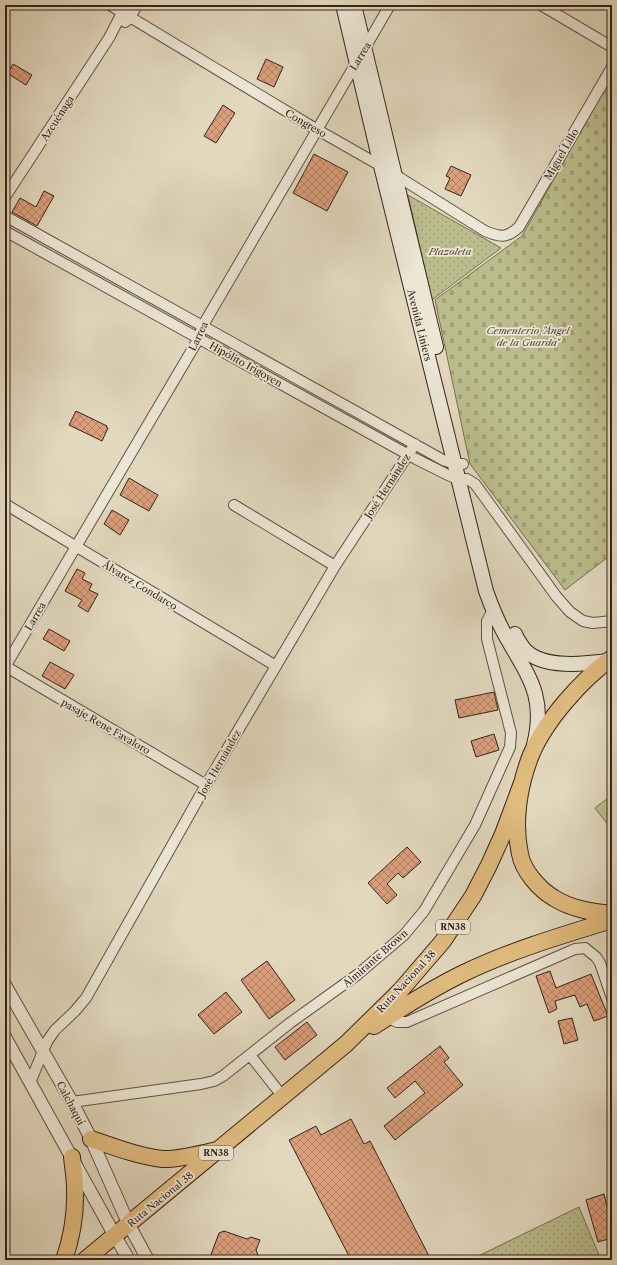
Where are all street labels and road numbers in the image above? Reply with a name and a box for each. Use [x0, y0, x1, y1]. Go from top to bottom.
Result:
street label: Larrea [347, 39, 374, 73]
street label: Azcuénaga [37, 92, 77, 144]
street label: Congreso [283, 106, 329, 140]
street label: Miguel Lillo [541, 126, 581, 182]
street label: Avenida Liniers [404, 287, 435, 363]
street label: Larrea [186, 319, 211, 353]
street label: Hipólito Irigoyen [207, 339, 285, 390]
street label: José Hernández [360, 451, 413, 523]
street label: Álvarez Condarco [99, 557, 180, 613]
street label: Larrea [22, 599, 49, 633]
street label: pasaje Rene Favaloro [59, 696, 152, 757]
street label: José Hernández [194, 728, 244, 801]
road number: RN38 [436, 920, 470, 934]
street label: Almirante Brown [339, 926, 411, 991]
street label: Ruta Nacional 38 [374, 947, 439, 1015]
street label: Calchaquí [54, 1079, 88, 1127]
road number: RN38 [199, 1146, 233, 1160]
street label: Ruta Nacional 38 [125, 1169, 196, 1230]

